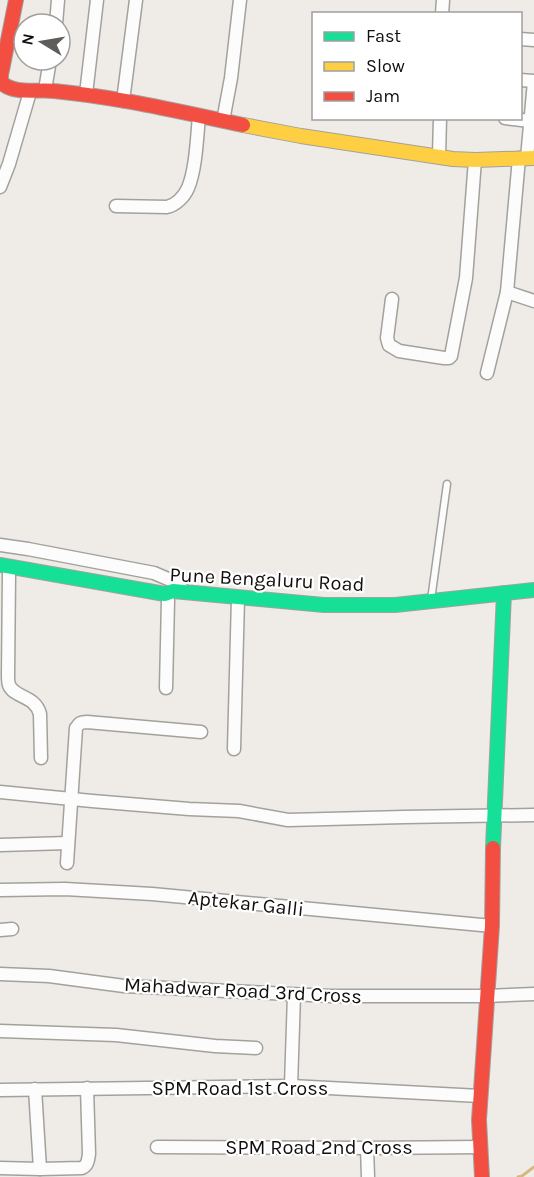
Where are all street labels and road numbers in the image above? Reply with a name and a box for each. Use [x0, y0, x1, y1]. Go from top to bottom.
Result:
street label: Pune Bengaluru Road [169, 563, 365, 596]
street label: Aptekar Galli [187, 886, 305, 921]
street label: Mahadwar Road 3rd Cross [123, 973, 363, 1008]
street label: SPM Road 1st Cross [152, 1077, 328, 1100]
street label: SPM Road 2nd Cross [225, 1136, 413, 1159]

